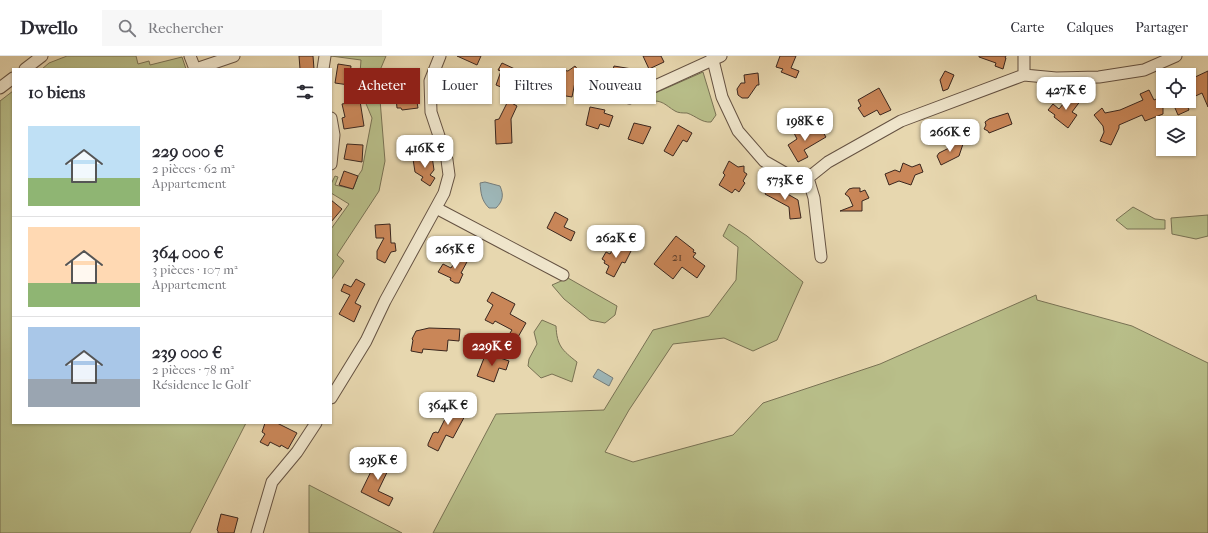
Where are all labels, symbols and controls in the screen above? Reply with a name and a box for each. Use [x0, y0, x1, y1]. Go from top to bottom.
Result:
search box [102, 10, 382, 46]
text: Dwello [20, 17, 78, 39]
icon: search [116, 17, 138, 39]
text: Rechercher [148, 19, 223, 37]
text: Carte [1011, 19, 1044, 36]
text: Calques [1066, 19, 1113, 36]
text: Partager [1135, 19, 1188, 36]
chip: Acheter [344, 68, 420, 104]
chip: Louer [428, 68, 492, 104]
chip: Filtres [500, 68, 566, 104]
chip: Nouveau [574, 68, 656, 104]
map controls [1156, 68, 1196, 156]
button: locate [1156, 68, 1196, 108]
pin: 427K € [1033, 77, 1099, 111]
icon: filters [294, 81, 316, 103]
text: 10 biens [28, 82, 85, 102]
text: 427K € [1046, 82, 1086, 97]
pin: 198K € [772, 108, 838, 142]
text: 198K € [786, 113, 824, 128]
button: layers [1156, 116, 1196, 156]
pin: 266K € [917, 119, 983, 153]
text: 266K € [930, 124, 970, 139]
pin: 416K € [392, 135, 458, 169]
text: 416K € [405, 140, 445, 155]
text: 229 000 € [152, 141, 224, 161]
icon: home [60, 142, 108, 190]
text: 2 pièces · 62 m² [152, 161, 235, 176]
pin: 573K € [752, 167, 818, 201]
text: 573K € [766, 172, 804, 187]
text: Appartement [152, 176, 227, 191]
pin: 262K € [583, 225, 649, 259]
text: 262K € [596, 230, 636, 245]
pin: 265K € [422, 236, 488, 270]
text: 265K € [435, 241, 475, 256]
text: 364 000 € [152, 242, 224, 262]
icon: home [60, 243, 108, 291]
house number: 21 [672, 250, 682, 264]
text: 3 pièces · 107 m² [152, 262, 238, 277]
text: Appartement [152, 277, 227, 292]
pin: 229K € [459, 333, 525, 367]
text: 229K € [472, 338, 512, 353]
text: 239 000 € [152, 342, 222, 362]
icon: home [60, 343, 108, 391]
text: 2 pièces · 78 m² [152, 362, 234, 377]
text: Résidence le Golf [152, 377, 248, 392]
pin: 364K € [415, 392, 481, 426]
text: 364K € [428, 397, 468, 412]
pin: 239K € [345, 447, 411, 481]
text: 239K € [359, 452, 397, 467]

